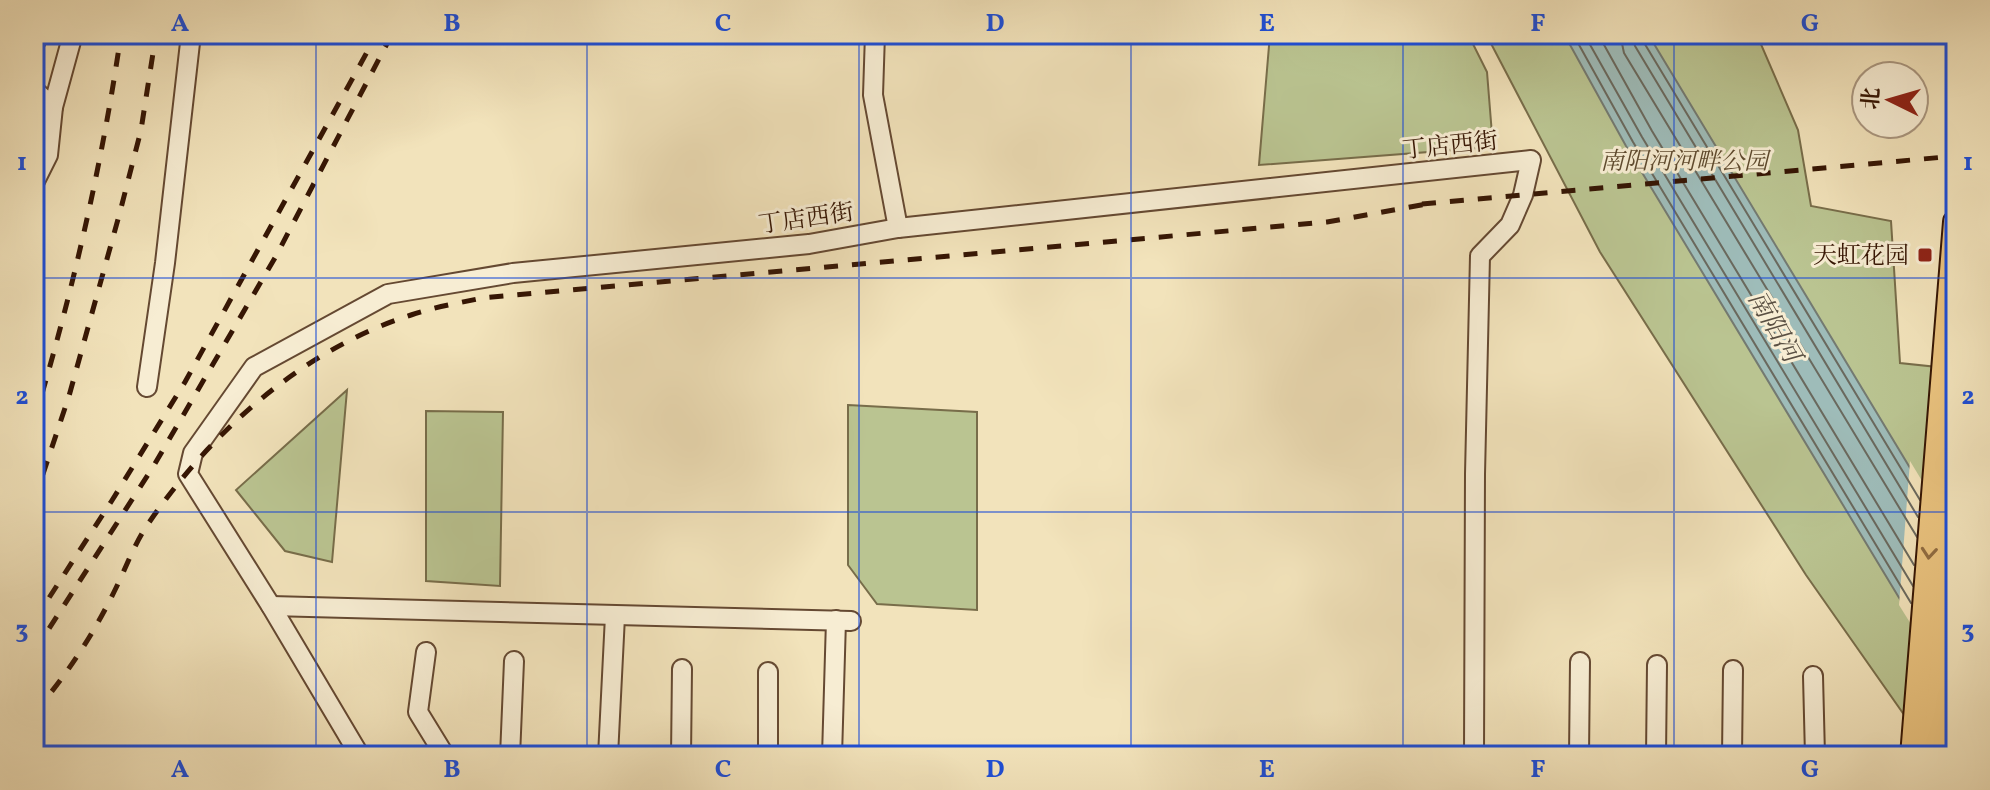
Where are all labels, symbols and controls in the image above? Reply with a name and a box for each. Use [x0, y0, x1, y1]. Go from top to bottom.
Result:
text: A [171, 6, 190, 42]
text: B [443, 6, 461, 42]
text: C [715, 6, 731, 42]
text: D [985, 6, 1005, 42]
text: E [1259, 6, 1275, 42]
text: F [1530, 6, 1546, 42]
text: G [1801, 6, 1819, 42]
north arrow [1850, 60, 1930, 140]
text: 北 [1856, 86, 1889, 111]
street label: 丁店西街 [1401, 125, 1500, 169]
text: 1 [17, 145, 27, 181]
text: 1 [1963, 145, 1973, 181]
park label: 南阳河河畔公园 [1600, 146, 1772, 180]
street label: 丁店西街 [756, 196, 856, 243]
place label: 天虹花园 [1813, 240, 1909, 274]
marker: 天虹花园 [1916, 246, 1934, 264]
water label: 南阳河 [1738, 284, 1810, 373]
text: 2 [15, 379, 29, 415]
text: 2 [1961, 379, 1975, 415]
one-way arrow [1921, 547, 1938, 560]
text: 3 [15, 613, 29, 649]
text: 3 [1961, 613, 1975, 649]
text: A [171, 752, 190, 788]
text: B [443, 752, 461, 788]
text: C [715, 752, 731, 788]
text: D [985, 752, 1005, 788]
text: E [1259, 752, 1275, 788]
text: F [1530, 752, 1546, 788]
text: G [1801, 752, 1819, 788]

